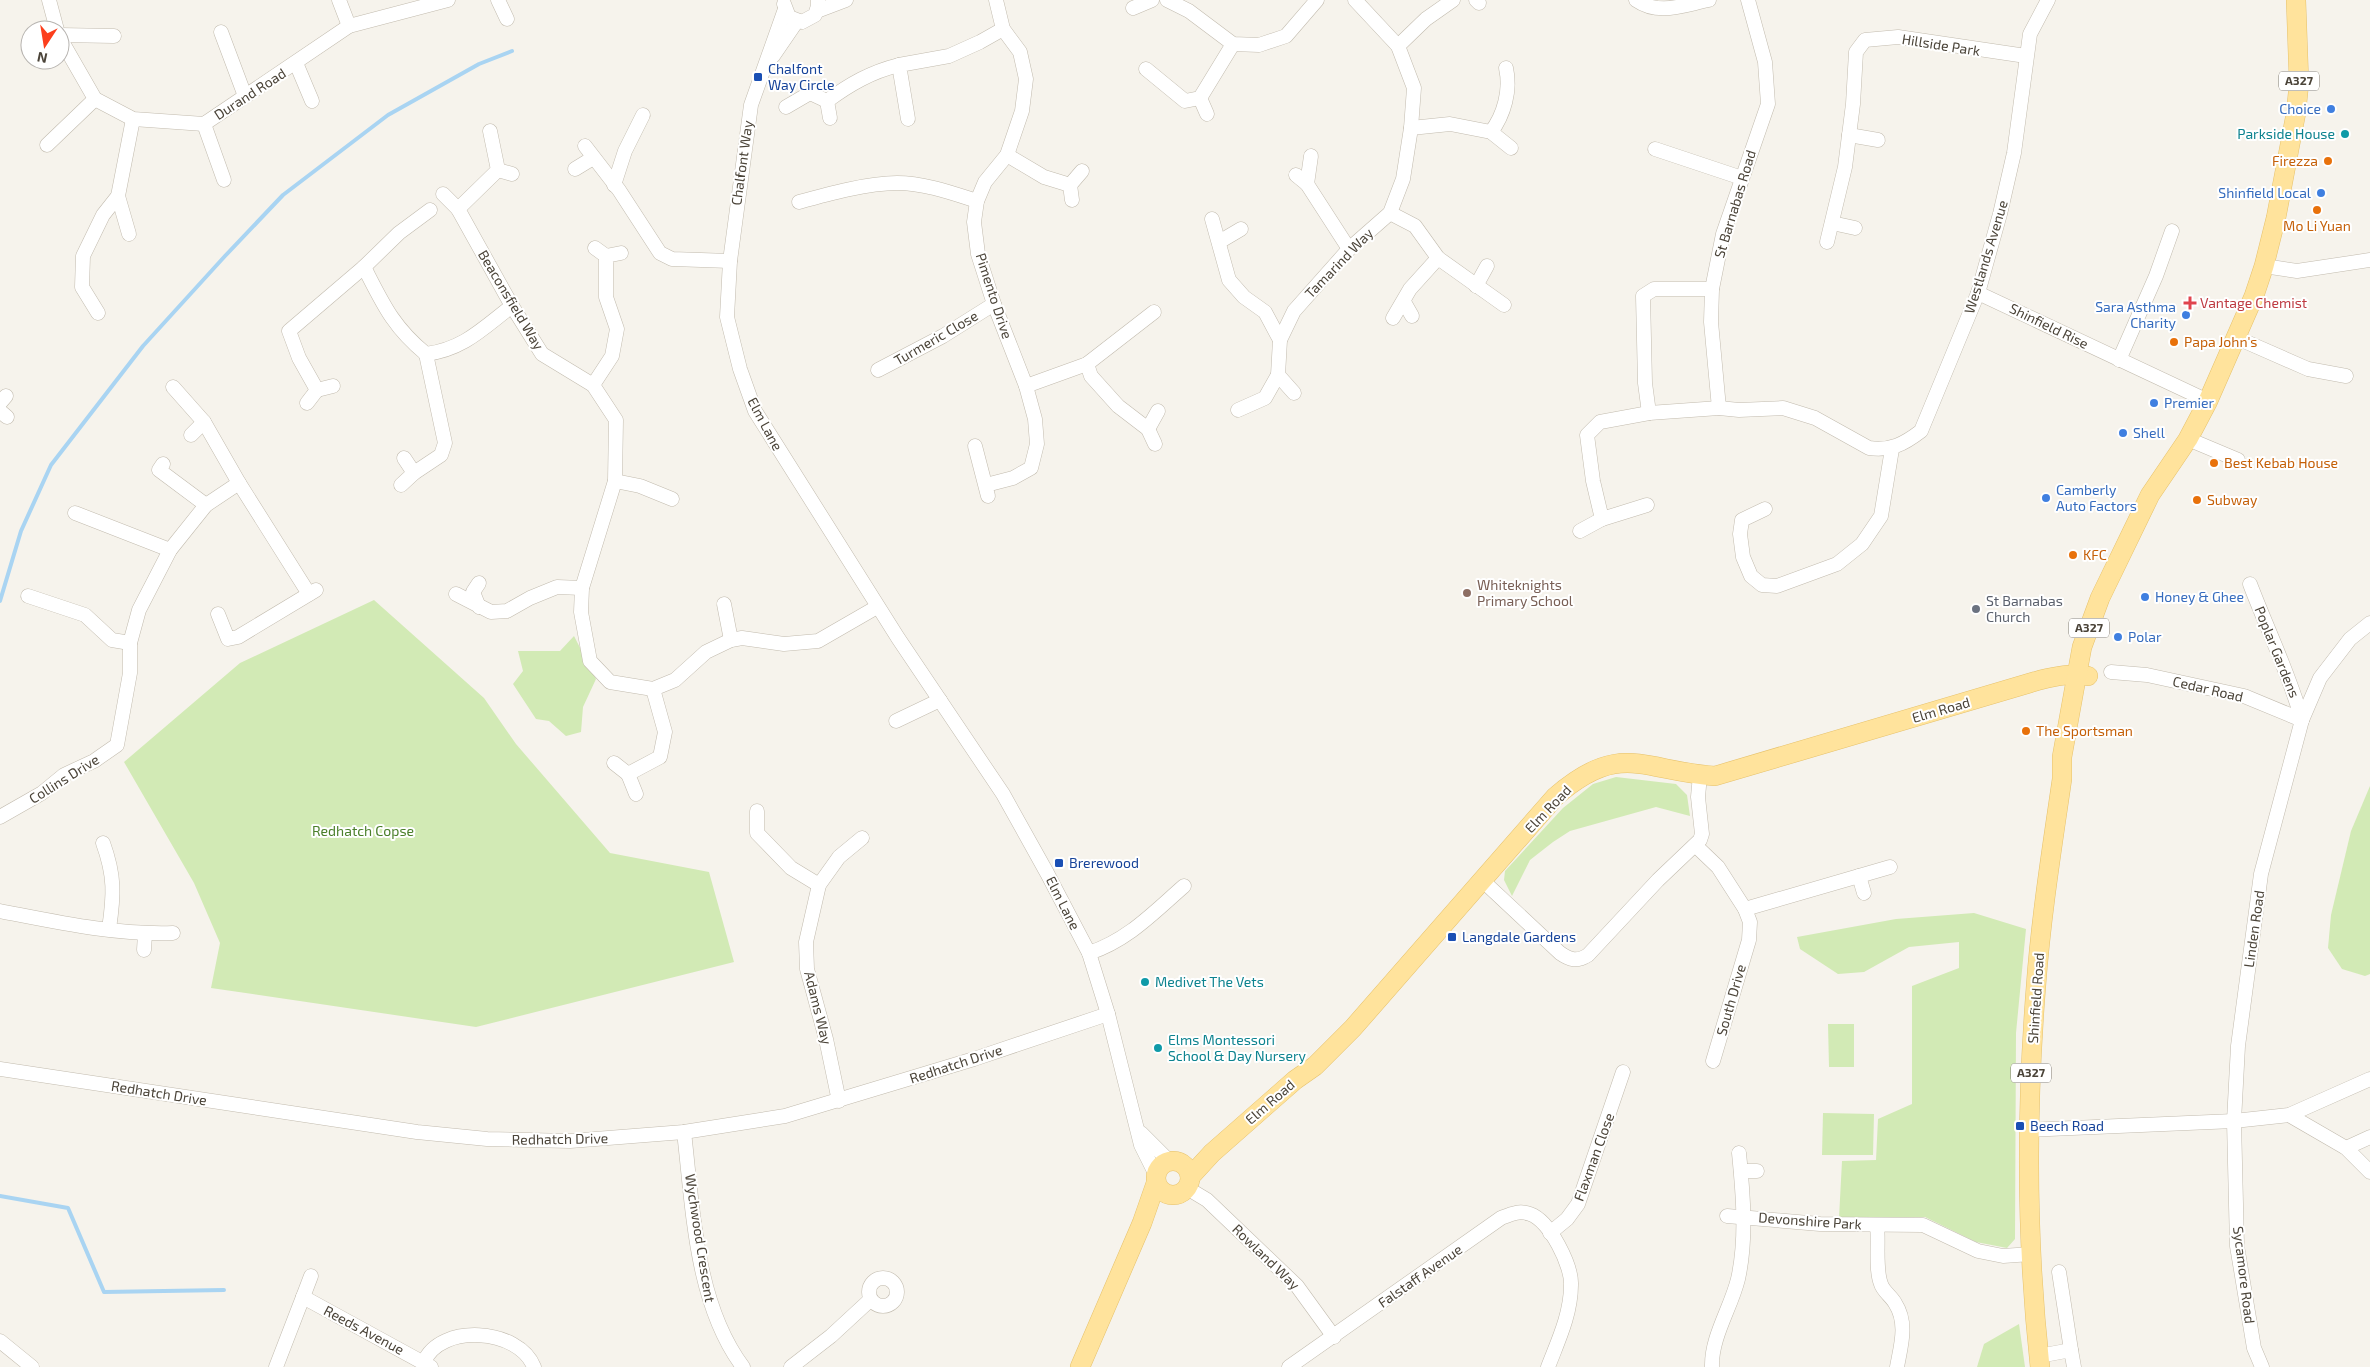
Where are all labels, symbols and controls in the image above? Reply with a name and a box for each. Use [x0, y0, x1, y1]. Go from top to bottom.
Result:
north arrow [20, 20, 70, 70]
street label: Hillside Park [1901, 30, 1981, 59]
text: N [35, 49, 49, 68]
place label: Chalfont Way Circle [768, 60, 834, 93]
street label: Durand Road [211, 64, 289, 123]
marker: Chalfont Way Circle [752, 71, 764, 83]
road number: A327 [2279, 72, 2319, 90]
place label: Choice [2279, 100, 2321, 117]
marker: Choice [2325, 103, 2337, 115]
street label: Chalfont Way [727, 119, 756, 207]
place label: Parkside House [2237, 125, 2335, 142]
marker: Parkside House [2339, 128, 2351, 140]
street label: St Barnabas Road [1710, 148, 1759, 260]
place label: Firezza [2272, 152, 2318, 169]
marker: Firezza [2322, 155, 2334, 167]
place label: Shinfield Local [2218, 184, 2312, 201]
marker: Shinfield Local [2315, 187, 2327, 199]
street label: Westlands Avenue [1960, 198, 2011, 316]
marker: Mo Li Yuan [2311, 204, 2323, 216]
place label: Mo Li Yuan [2283, 217, 2351, 234]
street label: Tamarind Way [1301, 224, 1377, 301]
street label: Beaconsfield Way [475, 247, 548, 353]
street label: Pimento Drive [973, 251, 1016, 341]
place label: Vantage Chemist [2200, 294, 2307, 311]
marker: Vantage Chemist [2184, 297, 2196, 309]
place label: Sara Asthma Charity [2095, 298, 2177, 331]
street label: Shinfield Rise [2007, 299, 2091, 352]
street label: Turmeric Close [891, 307, 981, 368]
marker: Sara Asthma Charity [2180, 309, 2192, 321]
place label: Papa John's [2184, 333, 2257, 350]
marker: Papa John's [2168, 336, 2180, 348]
street label: Elm Lane [744, 394, 787, 453]
place label: Premier [2164, 394, 2214, 411]
marker: Premier [2148, 397, 2160, 409]
place label: Shell [2133, 424, 2166, 441]
marker: Shell [2117, 427, 2129, 439]
place label: Best Kebab House [2224, 454, 2338, 471]
marker: Best Kebab House [2208, 457, 2220, 469]
place label: Camberly Auto Factors [2056, 481, 2137, 514]
place label: Subway [2207, 491, 2258, 508]
marker: Camberly Auto Factors [2040, 492, 2052, 504]
marker: Subway [2191, 494, 2203, 506]
place label: KFC [2083, 546, 2107, 563]
marker: KFC [2067, 549, 2079, 561]
place label: Whiteknights Primary School [1477, 576, 1574, 609]
marker: Whiteknights Primary School [1461, 587, 1473, 599]
place label: Honey & Ghee [2155, 588, 2244, 605]
marker: Honey & Ghee [2139, 591, 2151, 603]
place label: St Barnabas Church [1986, 592, 2063, 625]
marker: St Barnabas Church [1970, 603, 1982, 615]
street label: Poplar Gardens [2251, 604, 2304, 700]
road number: A327 [2069, 618, 2109, 638]
place label: Polar [2128, 628, 2162, 645]
marker: Polar [2112, 631, 2124, 643]
street label: Cedar Road [2171, 672, 2245, 705]
street label: Elm Road [1910, 693, 1972, 726]
place label: The Sportsman [2036, 722, 2133, 739]
marker: The Sportsman [2020, 725, 2032, 737]
street label: Collins Drive [26, 750, 102, 807]
street label: Elm Road [1521, 781, 1574, 836]
park label: Redhatch Copse [312, 822, 414, 839]
place label: Brerewood [1069, 854, 1139, 871]
marker: Brerewood [1053, 857, 1065, 869]
street label: Elm Lane [1043, 873, 1084, 932]
street label: Linden Road [2240, 889, 2267, 969]
place label: Langdale Gardens [1462, 928, 1576, 945]
marker: Langdale Gardens [1446, 931, 1458, 943]
street label: Shinfield Road [2024, 952, 2047, 1044]
street label: South Drive [1712, 962, 1749, 1038]
street label: Adams Way [801, 969, 836, 1047]
place label: Medivet The Vets [1155, 973, 1264, 990]
marker: Medivet The Vets [1139, 976, 1151, 988]
place label: Elms Montessori School & Day Nursery [1168, 1031, 1307, 1064]
street label: Redhatch Drive [907, 1041, 1004, 1087]
marker: Elms Montessori School & Day Nursery [1152, 1042, 1164, 1054]
road number: A327 [2011, 1064, 2051, 1082]
street label: Elm Road [1242, 1076, 1298, 1128]
street label: Redhatch Drive [110, 1077, 208, 1108]
street label: Flaxman Close [1570, 1110, 1617, 1203]
place label: Beech Road [2030, 1117, 2104, 1134]
marker: Beech Road [2014, 1120, 2026, 1132]
street label: Redhatch Drive [512, 1129, 608, 1148]
street label: Wychwood Crescent [682, 1172, 719, 1303]
street label: Devonshire Park [1758, 1208, 1862, 1233]
street label: Rowland Way [1229, 1220, 1304, 1293]
street label: Sycamore Road [2230, 1225, 2259, 1325]
street label: Falstaff Avenue [1374, 1240, 1465, 1311]
street label: Reeds Avenue [321, 1301, 407, 1358]

